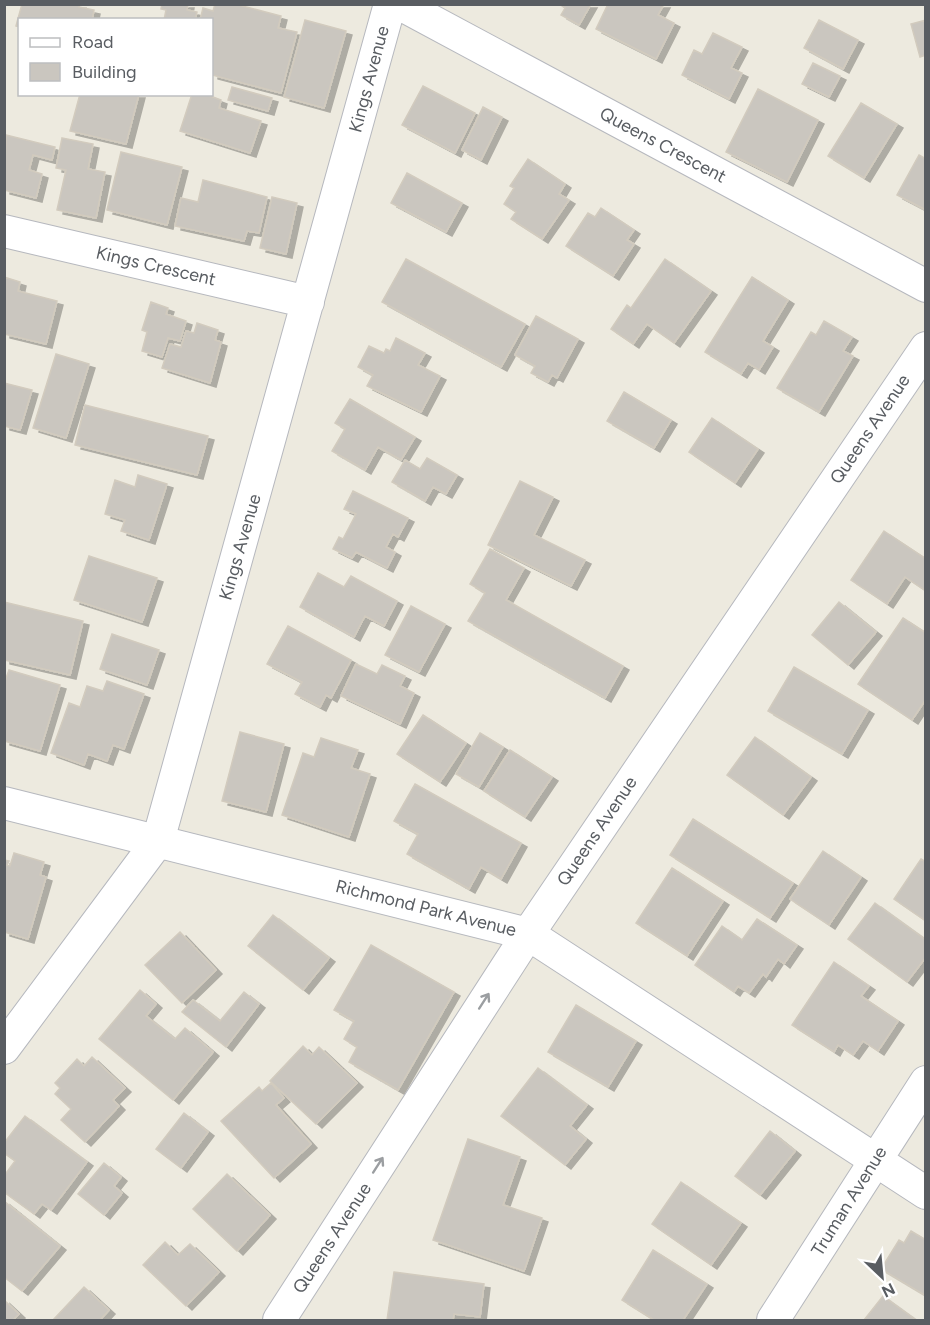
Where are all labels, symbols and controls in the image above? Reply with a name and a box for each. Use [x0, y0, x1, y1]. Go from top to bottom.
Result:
legend [18, 18, 213, 96]
street label: Kings Avenue [344, 23, 394, 135]
text: Road [72, 31, 113, 53]
text: Building [72, 61, 137, 83]
street label: Queens Crescent [596, 102, 730, 188]
street label: Kings Crescent [94, 242, 218, 291]
street label: Queens Avenue [825, 370, 915, 488]
street label: Kings Avenue [214, 491, 266, 603]
street label: Queens Avenue [552, 772, 642, 890]
street label: Richmond Park Avenue [333, 875, 519, 941]
one-way arrow [478, 994, 490, 1010]
street label: Truman Avenue [807, 1142, 892, 1260]
one-way arrow [372, 1157, 385, 1174]
street label: Queens Avenue [288, 1178, 376, 1297]
north arrow [852, 1247, 912, 1307]
text: N [879, 1279, 898, 1301]

